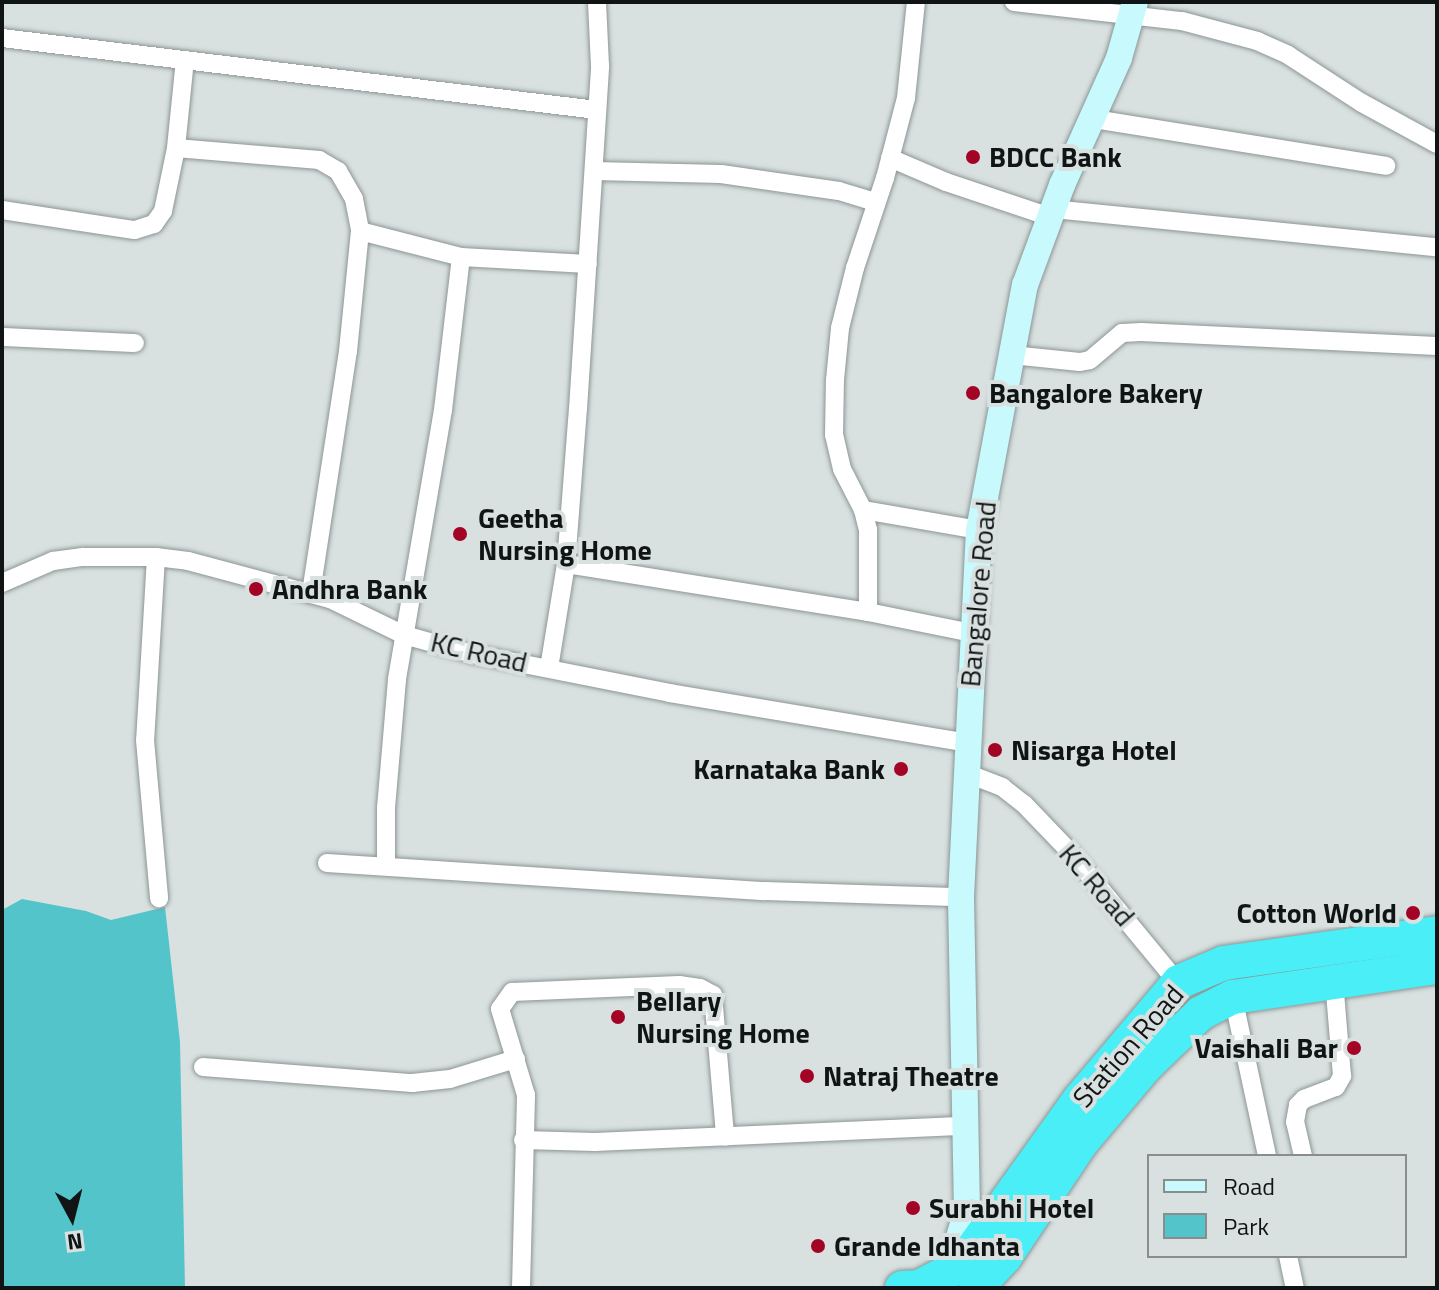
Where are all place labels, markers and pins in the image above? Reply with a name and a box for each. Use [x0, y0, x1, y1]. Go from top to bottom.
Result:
place label: BDCC Bank [989, 140, 1122, 174]
marker: BDCC Bank [964, 148, 982, 166]
place label: Bangalore Bakery [989, 376, 1203, 410]
marker: Bangalore Bakery [964, 384, 982, 402]
place label: Geetha Nursing Home [478, 501, 652, 567]
marker: Geetha Nursing Home [449, 523, 471, 545]
place label: Andhra Bank [272, 572, 427, 606]
marker: Andhra Bank [247, 580, 265, 598]
place label: Nisarga Hotel [1011, 733, 1177, 767]
marker: Nisarga Hotel [986, 741, 1004, 759]
place label: Karnataka Bank [693, 752, 885, 786]
marker: Karnataka Bank [892, 760, 910, 778]
place label: Cotton World [1236, 896, 1397, 930]
marker: Cotton World [1404, 904, 1422, 922]
place label: Bellary Nursing Home [636, 984, 810, 1050]
marker: Bellary Nursing Home [607, 1006, 629, 1028]
place label: Vaishali Bar [1195, 1031, 1338, 1065]
marker: Vaishali Bar [1345, 1039, 1363, 1057]
place label: Natraj Theatre [823, 1059, 999, 1093]
marker: Natraj Theatre [798, 1067, 816, 1085]
place label: Surabhi Hotel [929, 1191, 1094, 1225]
marker: Surabhi Hotel [904, 1199, 922, 1217]
place label: Grande Idhanta [834, 1229, 1020, 1263]
marker: Grande Idhanta [809, 1237, 827, 1255]

